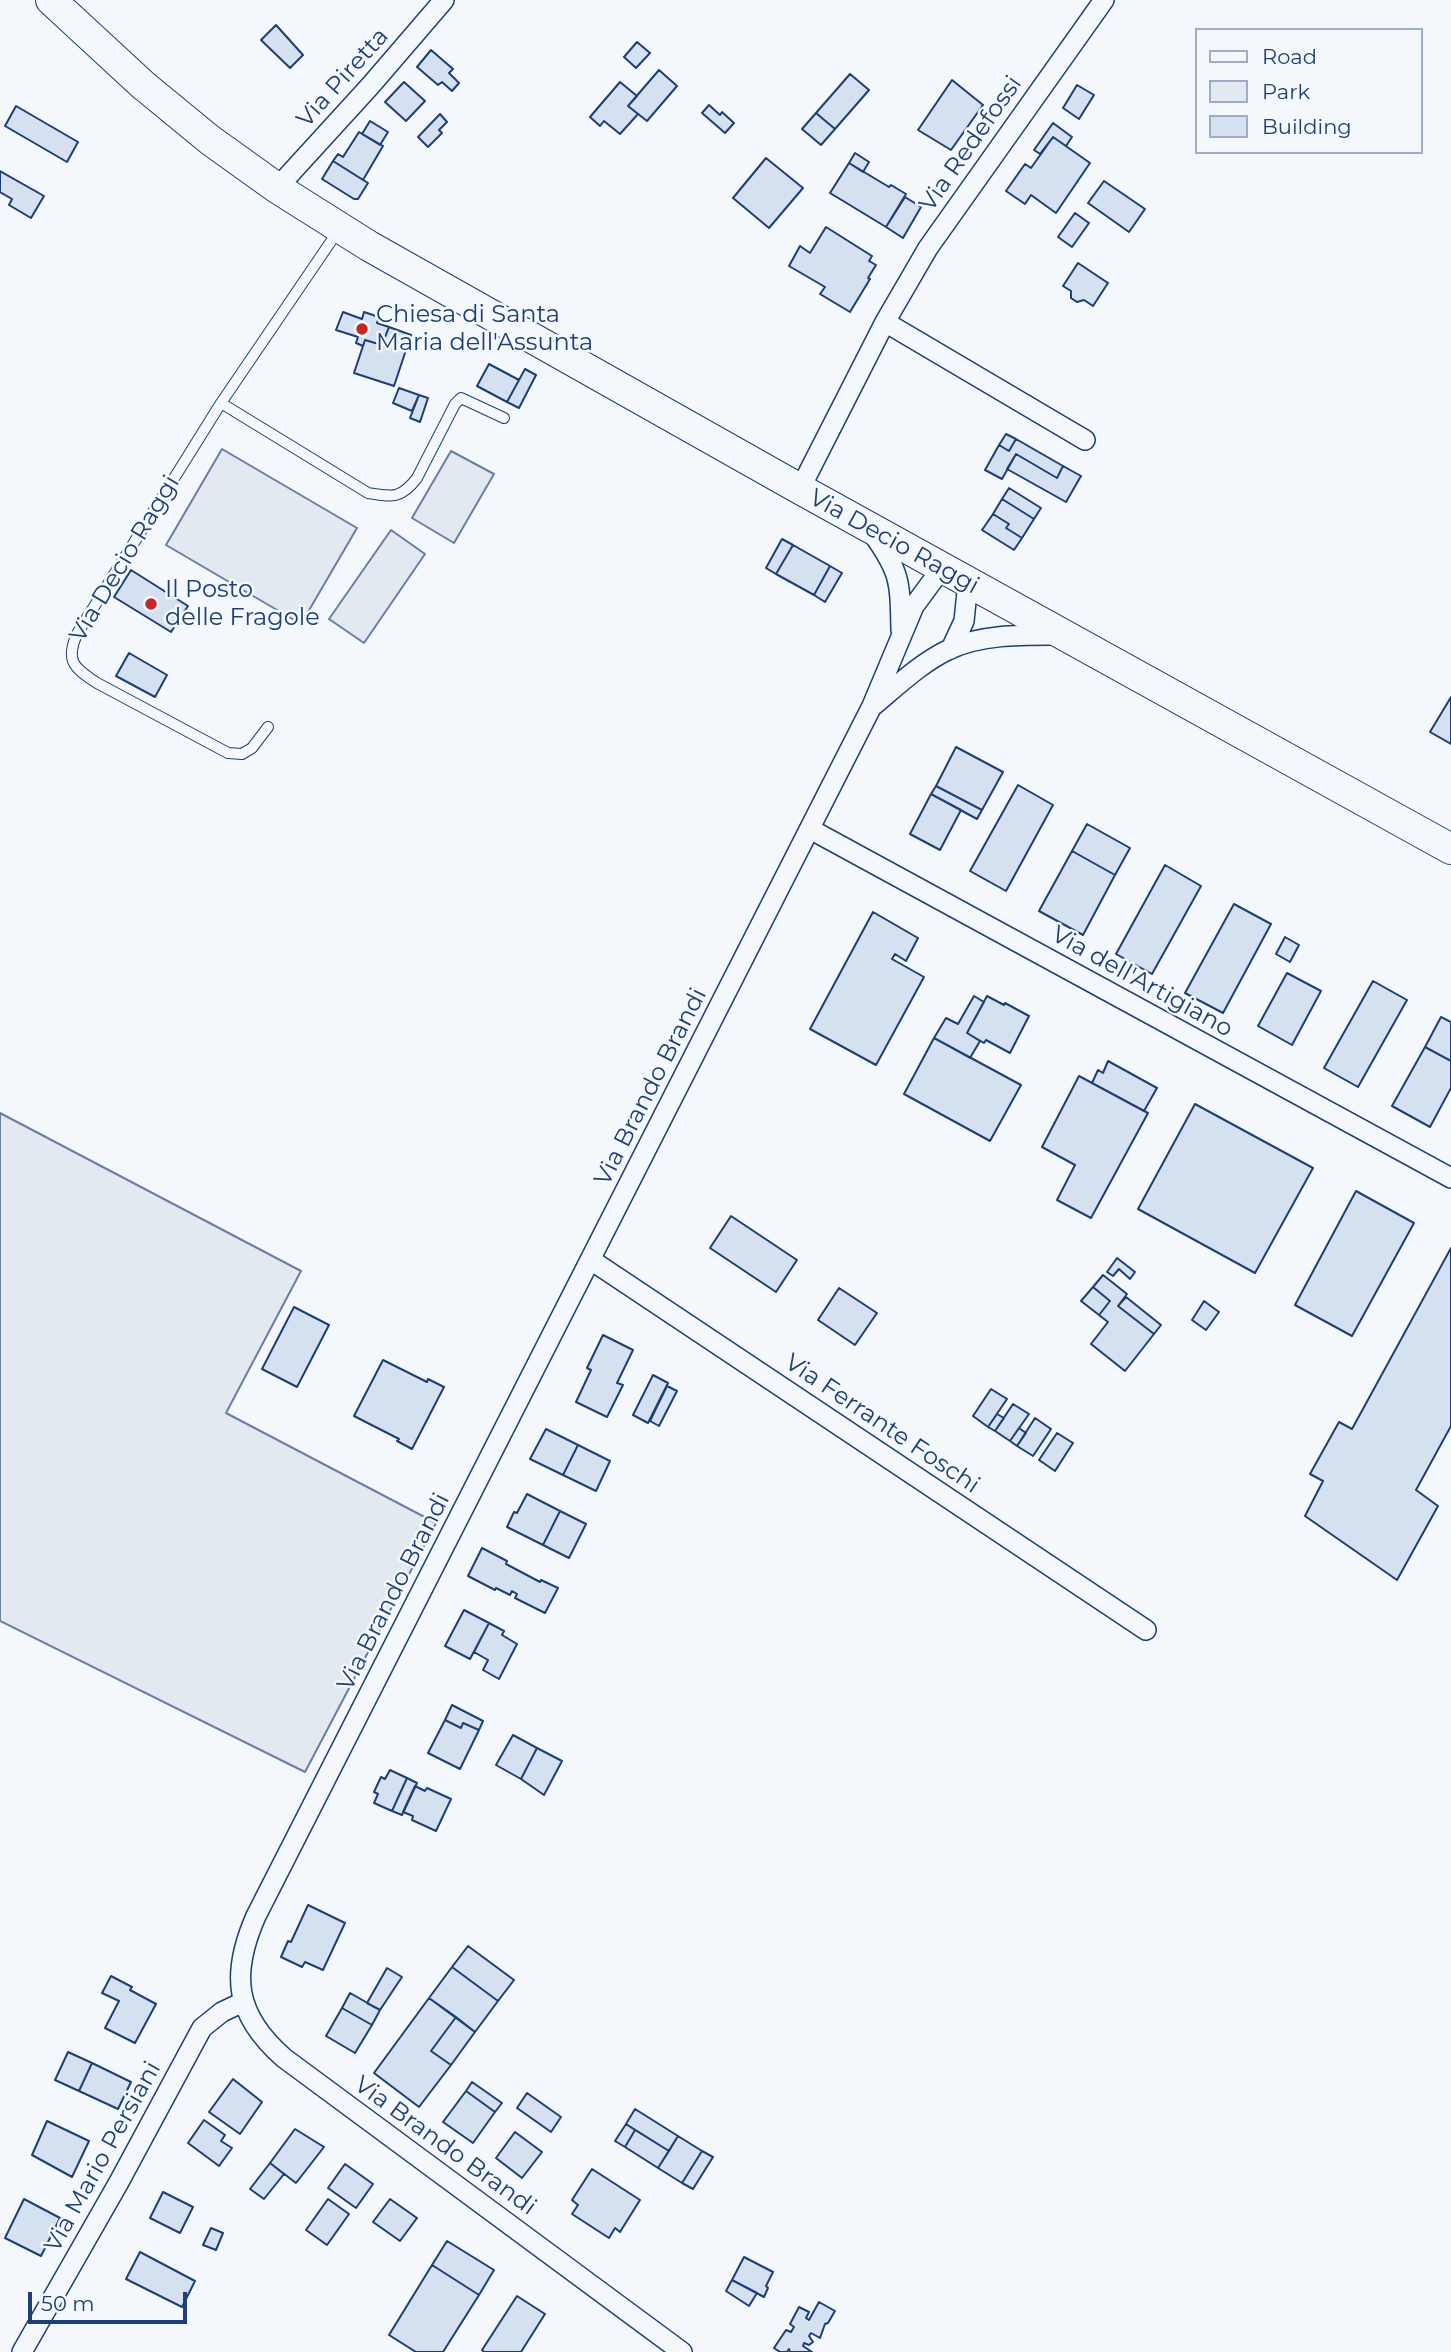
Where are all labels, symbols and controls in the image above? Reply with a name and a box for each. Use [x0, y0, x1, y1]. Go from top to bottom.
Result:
street label: Via Piretta [291, 22, 395, 134]
legend [1196, 28, 1423, 154]
text: Road [1262, 44, 1317, 69]
street label: Via Redefossi [914, 71, 1028, 217]
text: Park [1262, 79, 1310, 104]
text: Building [1262, 114, 1352, 139]
place label: Chiesa di Santa Maria dell'Assunta [376, 301, 593, 357]
marker: Chiesa di Santa Maria dell'Assunta [354, 321, 370, 337]
street label: Via Decio Raggi [64, 470, 186, 648]
street label: Via Decio Raggi [804, 483, 984, 601]
place label: Il Posto delle Fragole [165, 576, 320, 632]
marker: Il Posto delle Fragole [143, 596, 159, 612]
street label: Via dell'Artigiano [1046, 920, 1238, 1044]
street label: Via Brando Brandi [589, 983, 713, 1191]
street label: Via Ferrante Foschi [779, 1348, 985, 1500]
street label: Via Brando Brandi [332, 1488, 456, 1696]
street label: Via Mario Persiani [39, 2057, 167, 2257]
street label: Via Brando Brandi [348, 2070, 542, 2222]
scale bar [32, 2278, 191, 2322]
text: 50 m [41, 2291, 95, 2316]

